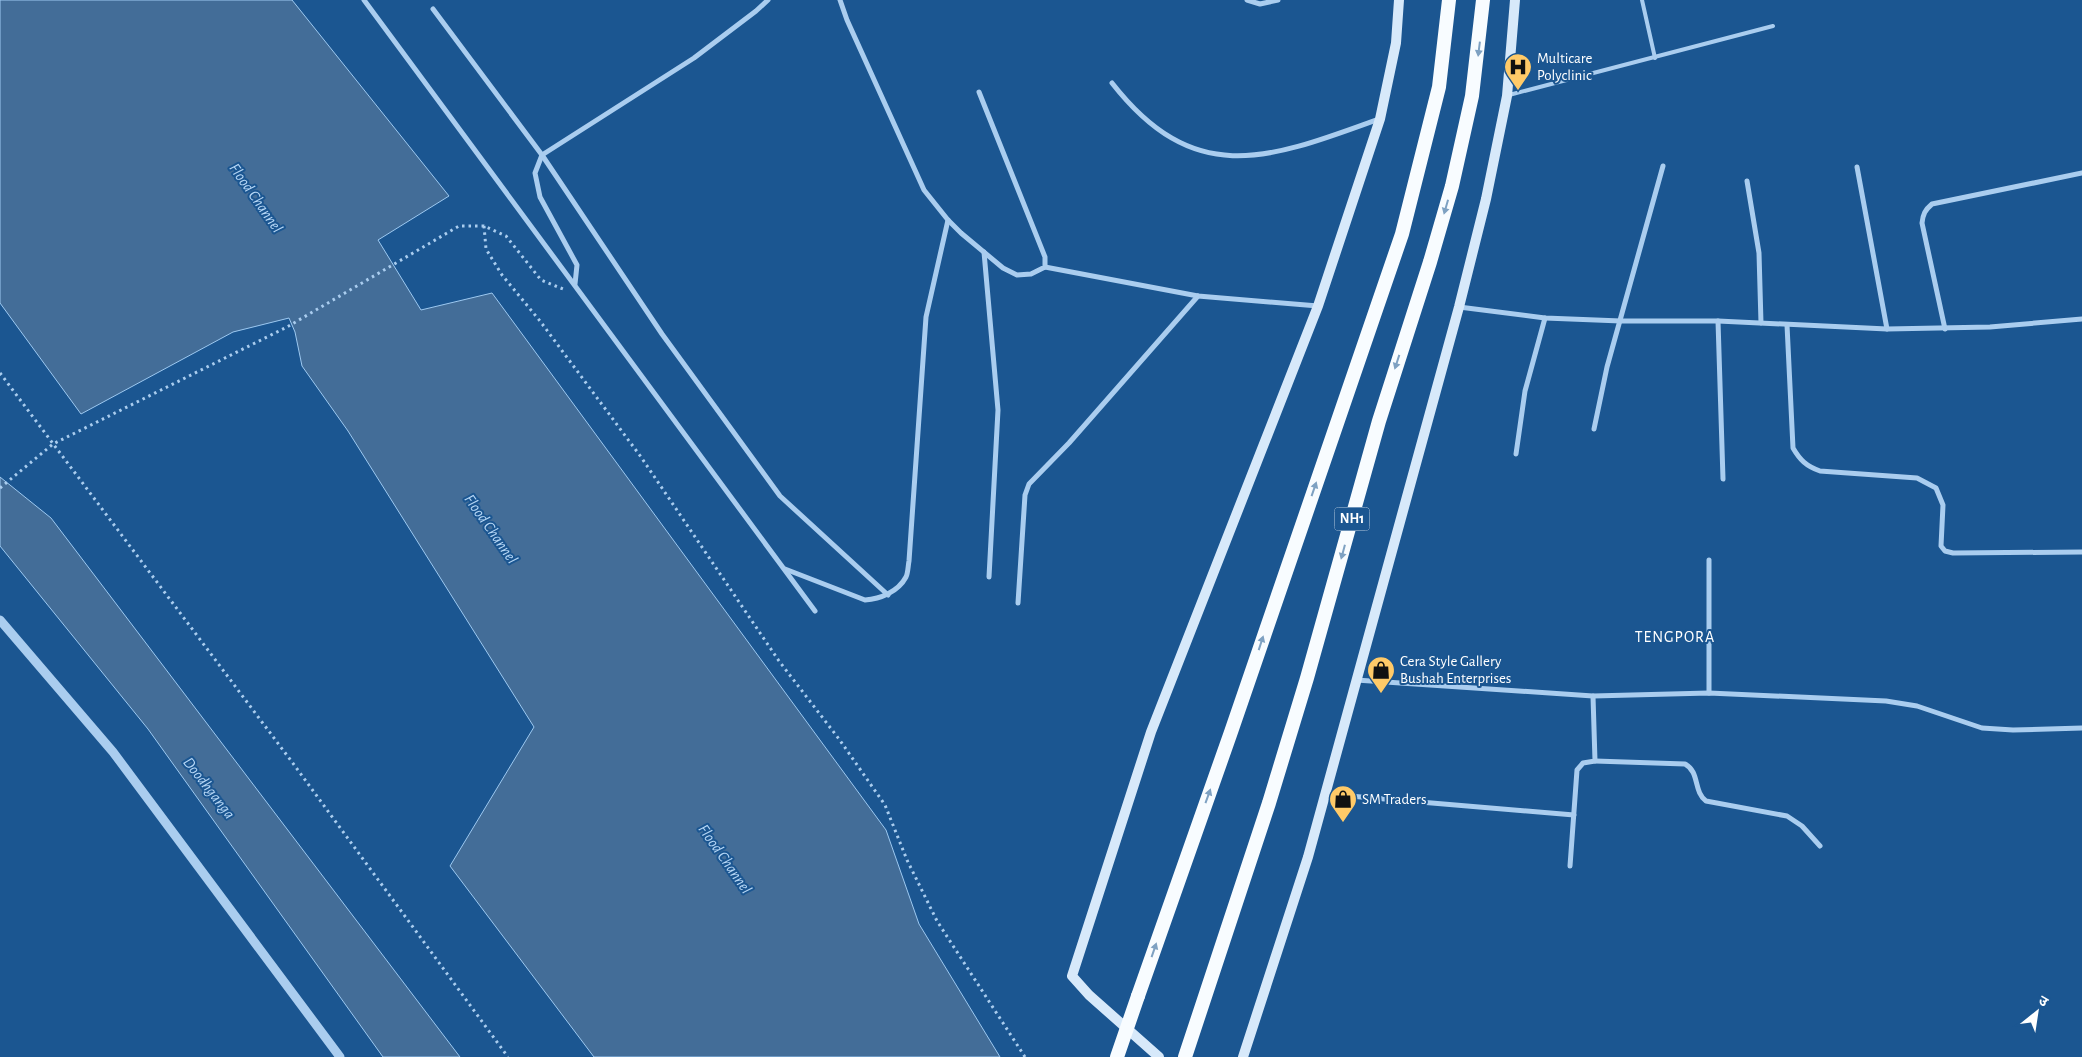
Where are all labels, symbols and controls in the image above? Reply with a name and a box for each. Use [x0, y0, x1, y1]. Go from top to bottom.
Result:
one-way arrow [1475, 41, 1483, 57]
place label: Multicare Polyclinic [1537, 51, 1593, 83]
hospital icon: Multicare Polyclinic [1503, 52, 1533, 91]
water label: Flood Channel [226, 160, 286, 236]
one-way arrow [1442, 200, 1450, 215]
one-way arrow [1393, 355, 1401, 370]
one-way arrow [1310, 481, 1318, 496]
water label: Flood Channel [461, 491, 521, 567]
road number: NH1 [1334, 508, 1370, 530]
one-way arrow [1338, 545, 1346, 560]
district label: TENGPORA [1635, 629, 1715, 645]
one-way arrow [1257, 635, 1265, 650]
place label: Cera Style Gallery Bushah Enterprises [1400, 654, 1511, 686]
shop icon: Cera Style Gallery Bushah Enterprises [1366, 655, 1396, 694]
water label: Doodhganga [180, 754, 238, 822]
shop icon: SM Traders [1328, 784, 1358, 823]
one-way arrow [1205, 789, 1212, 804]
place label: SM Traders [1362, 792, 1426, 807]
water label: Flood Channel [695, 821, 755, 897]
one-way arrow [1150, 942, 1158, 957]
north arrow [2012, 987, 2062, 1037]
text: उ [2036, 993, 2051, 1010]

